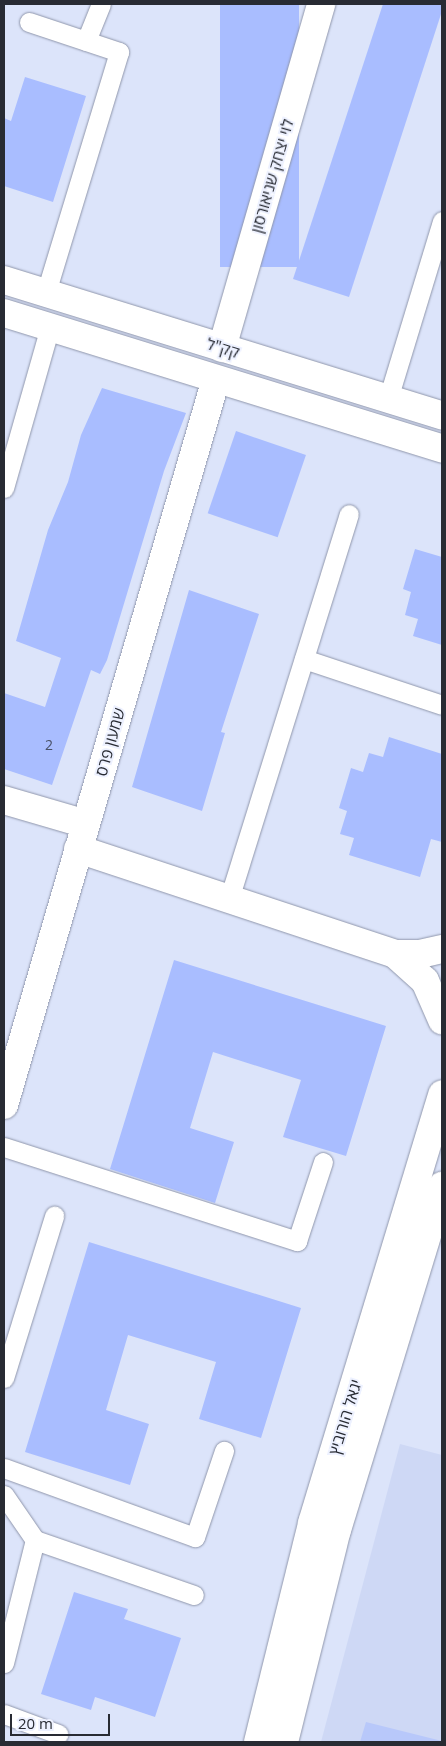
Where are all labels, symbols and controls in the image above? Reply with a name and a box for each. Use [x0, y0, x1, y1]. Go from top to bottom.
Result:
street label: לוי יצחק שניאורסון [247, 117, 297, 235]
street label: קק"ל [204, 334, 242, 362]
street label: שמעון פרס [91, 706, 129, 778]
house number: 2 [45, 737, 53, 753]
street label: יגאל הורוביץ [324, 1377, 366, 1457]
scale bar [12, 1704, 112, 1736]
text: 20 m [18, 1713, 53, 1733]

